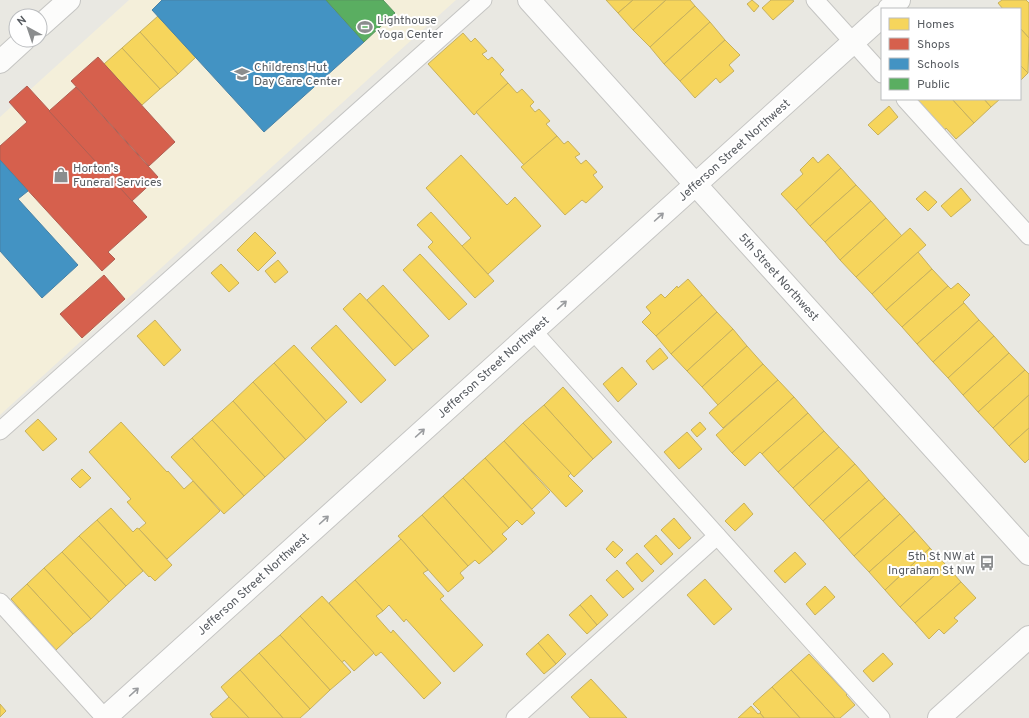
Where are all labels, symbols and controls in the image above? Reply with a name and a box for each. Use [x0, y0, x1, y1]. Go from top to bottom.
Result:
north arrow [8, 8, 48, 48]
legend [881, 8, 1021, 100]
text: N [15, 13, 30, 29]
place label: Lighthouse Yoga Center [377, 13, 443, 43]
text: Homes [917, 17, 954, 33]
sports icon: Lighthouse Yoga Center [356, 18, 374, 36]
text: Shops [917, 37, 950, 53]
text: Schools [917, 57, 959, 73]
place label: Childrens Hut Day Care Center [254, 60, 342, 90]
school or university icon: Childrens Hut Day Care Center [233, 65, 251, 83]
text: Public [917, 77, 950, 93]
street label: Jefferson Street Northwest [675, 96, 794, 205]
place label: Horton's Funeral Services [73, 161, 162, 191]
shop icon: Horton's Funeral Services [52, 166, 70, 184]
one-way arrow [654, 213, 664, 222]
street label: 5th Street Northwest [735, 230, 822, 325]
one-way arrow [557, 300, 567, 309]
street label: Jefferson Street Northwest [434, 313, 553, 422]
one-way arrow [415, 428, 425, 438]
one-way arrow [319, 515, 329, 525]
street label: Jefferson Street Northwest [194, 530, 313, 639]
place label: 5th St NW at Ingraham St NW [888, 549, 975, 579]
bus stop icon: 5th St NW at Ingraham St NW [978, 554, 996, 572]
one-way arrow [129, 687, 139, 697]

